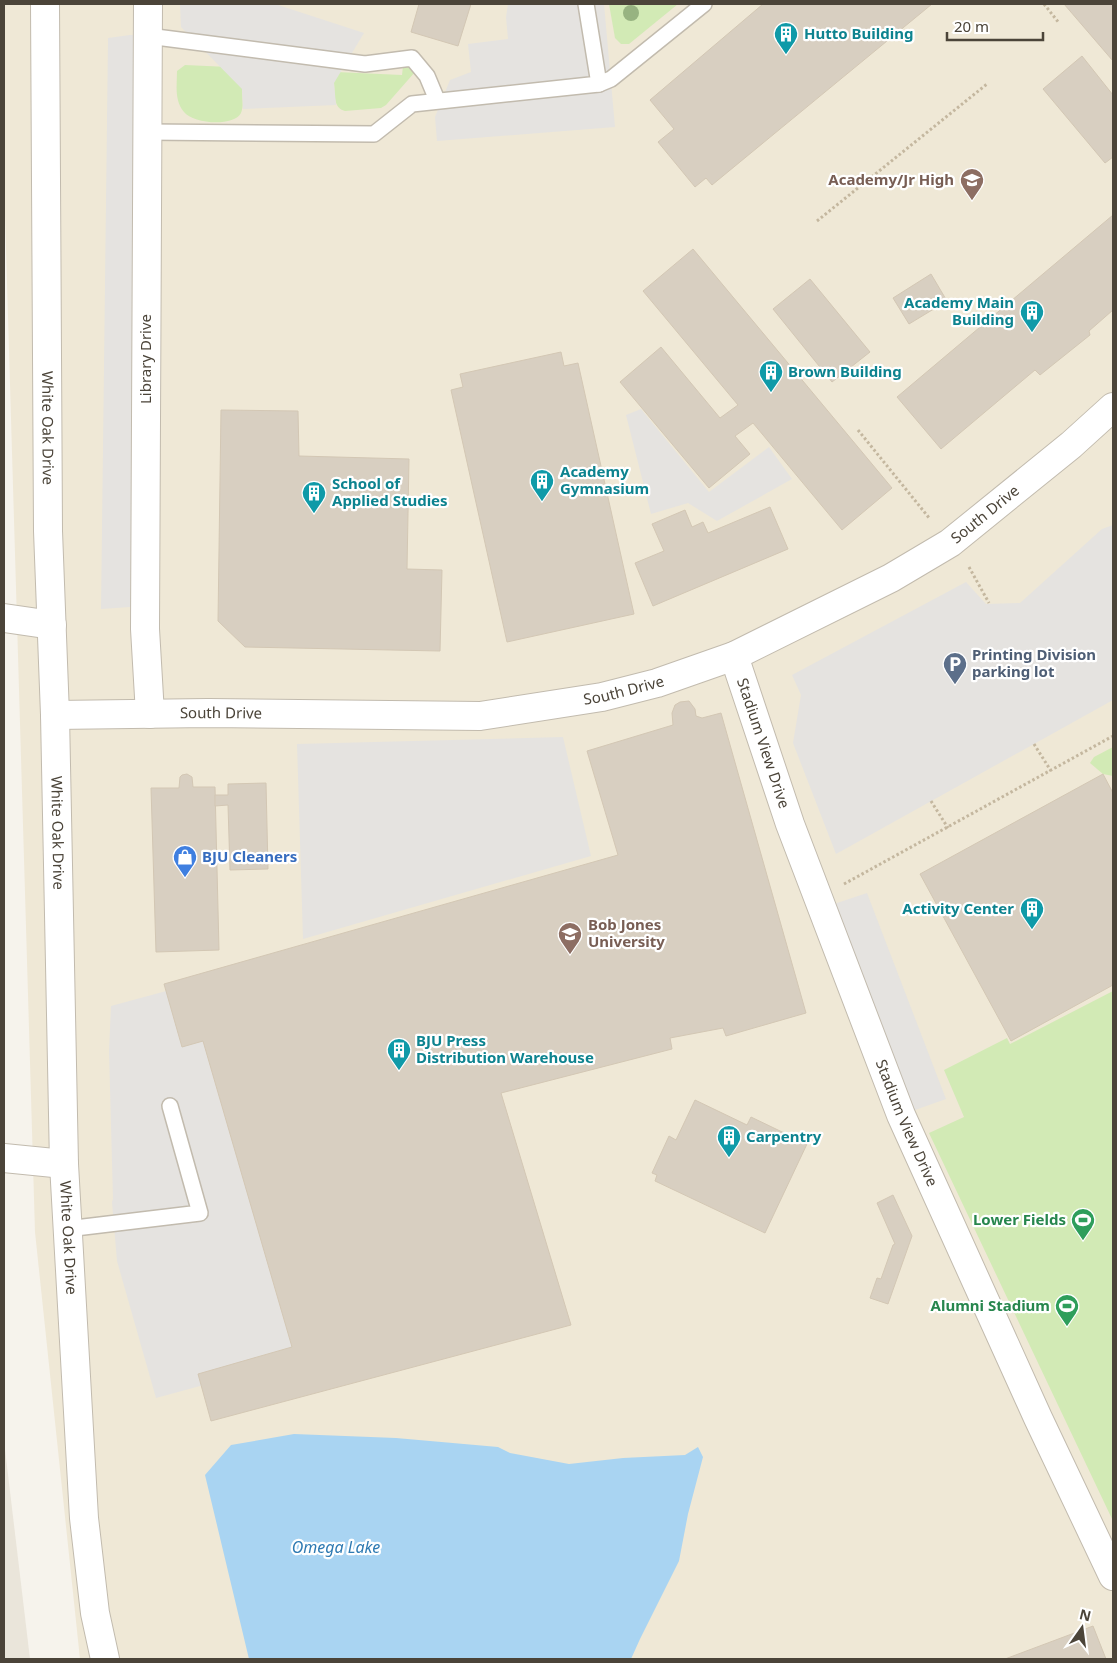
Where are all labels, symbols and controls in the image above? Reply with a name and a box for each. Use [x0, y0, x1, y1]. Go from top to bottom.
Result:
scale bar [947, 10, 1043, 42]
text: 20 m [954, 16, 989, 36]
building icon: Hutto Building [773, 21, 799, 55]
place label: Hutto Building [804, 23, 913, 43]
school or university icon: Academy/Jr High [959, 167, 985, 201]
place label: Academy/Jr High [828, 169, 954, 189]
place label: Academy Main Building [904, 292, 1014, 329]
building icon: Academy Main Building [1019, 299, 1045, 333]
street label: Library Drive [135, 314, 155, 404]
building icon: Brown Building [758, 359, 784, 393]
place label: Brown Building [788, 361, 902, 381]
street label: White Oak Drive [38, 371, 59, 485]
place label: Academy Gymnasium [560, 461, 649, 498]
building icon: Academy Gymnasium [529, 468, 555, 502]
place label: School of Applied Studies [332, 473, 448, 510]
building icon: School of Applied Studies [301, 480, 327, 514]
street label: South Drive [946, 480, 1023, 547]
place label: Printing Division parking lot [972, 644, 1096, 681]
parking icon: Printing Division parking lot [942, 651, 968, 685]
street label: South Drive [582, 670, 667, 709]
street label: Stadium View Drive [733, 675, 795, 811]
street label: South Drive [180, 702, 262, 723]
street label: White Oak Drive [47, 776, 70, 890]
shop icon: BJU Cleaners [172, 844, 198, 878]
place label: BJU Cleaners [202, 846, 297, 866]
building icon: Activity Center [1019, 896, 1045, 930]
place label: Activity Center [902, 898, 1014, 918]
place label: Bob Jones University [588, 914, 665, 951]
school or university icon: Bob Jones University [557, 921, 583, 955]
place label: BJU Press Distribution Warehouse [416, 1030, 594, 1067]
building icon: BJU Press Distribution Warehouse [386, 1037, 412, 1071]
street label: Stadium View Drive [872, 1056, 943, 1189]
building icon: Carpentry [716, 1124, 742, 1158]
place label: Carpentry [746, 1126, 822, 1146]
street label: White Oak Drive [56, 1180, 82, 1295]
sports icon: Lower Fields [1070, 1207, 1096, 1241]
place label: Lower Fields [973, 1209, 1066, 1229]
sports icon: Alumni Stadium [1054, 1293, 1080, 1327]
place label: Alumni Stadium [931, 1295, 1050, 1315]
water label: Omega Lake [292, 1536, 380, 1558]
north arrow [1057, 1603, 1107, 1653]
text: N [1077, 1604, 1093, 1625]

